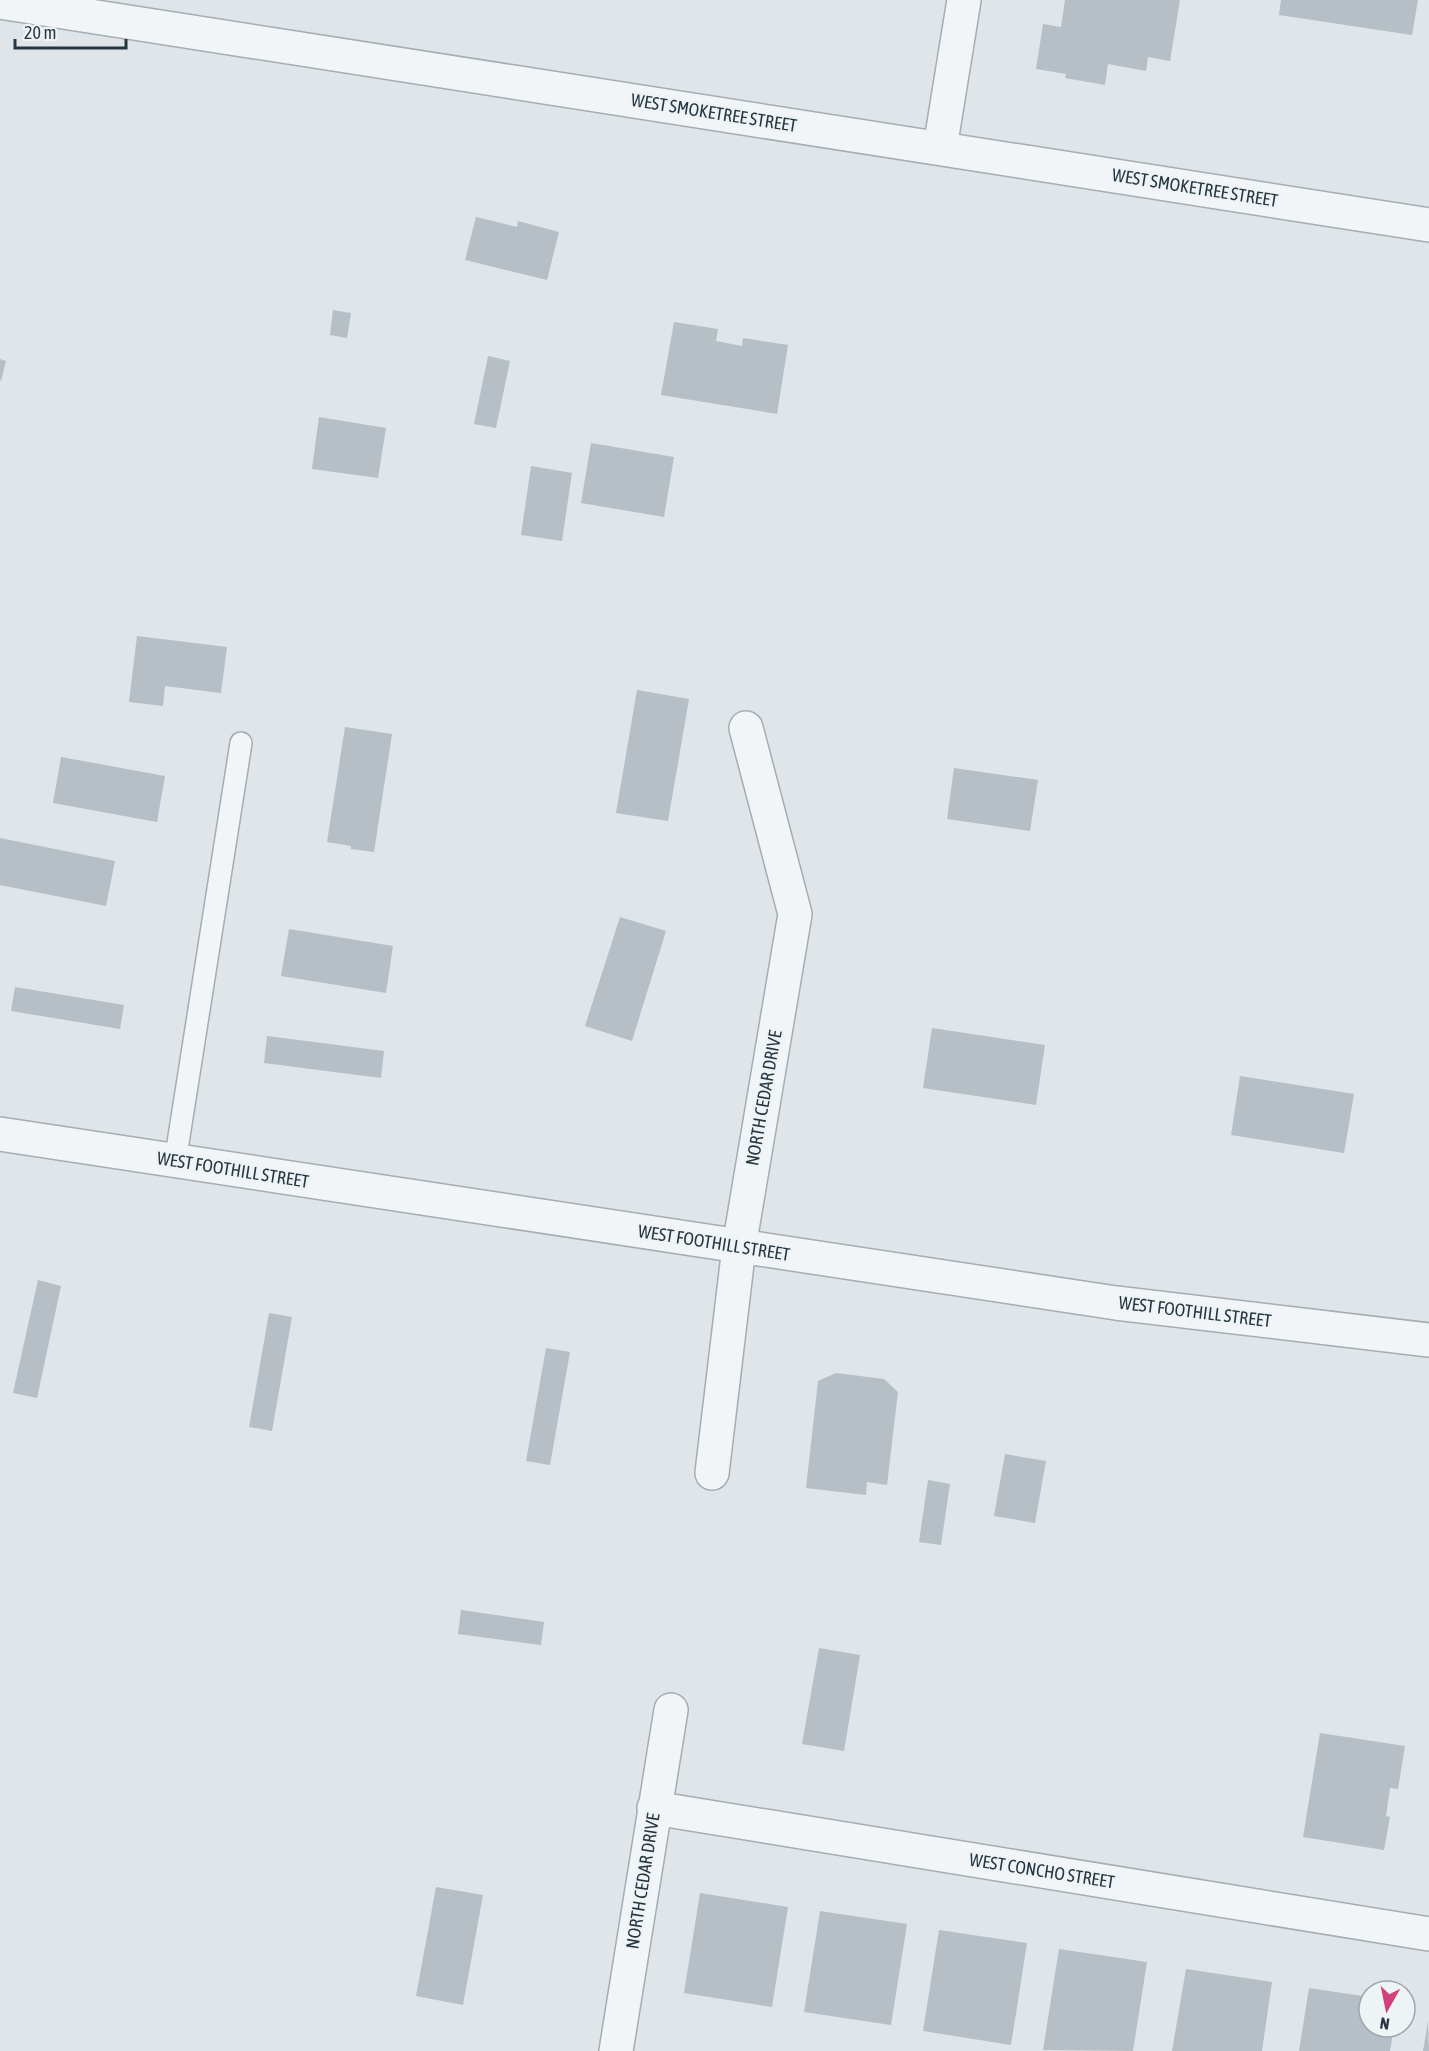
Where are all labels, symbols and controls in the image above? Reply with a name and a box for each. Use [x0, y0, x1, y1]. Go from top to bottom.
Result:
scale bar [15, 12, 126, 50]
text: 20 m [24, 22, 56, 43]
street label: WEST SMOKETREE STREET [630, 89, 799, 136]
street label: WEST SMOKETREE STREET [1111, 164, 1280, 211]
street label: NORTH CEDAR DRIVE [741, 1028, 786, 1167]
street label: WEST FOOTHILL STREET [156, 1147, 311, 1192]
street label: WEST FOOTHILL STREET [637, 1220, 792, 1265]
street label: WEST FOOTHILL STREET [1118, 1292, 1273, 1331]
street label: NORTH CEDAR DRIVE [621, 1811, 664, 1950]
street label: WEST CONCHO STREET [968, 1849, 1116, 1892]
north arrow [1357, 1979, 1417, 2039]
text: N [1379, 2014, 1391, 2033]

